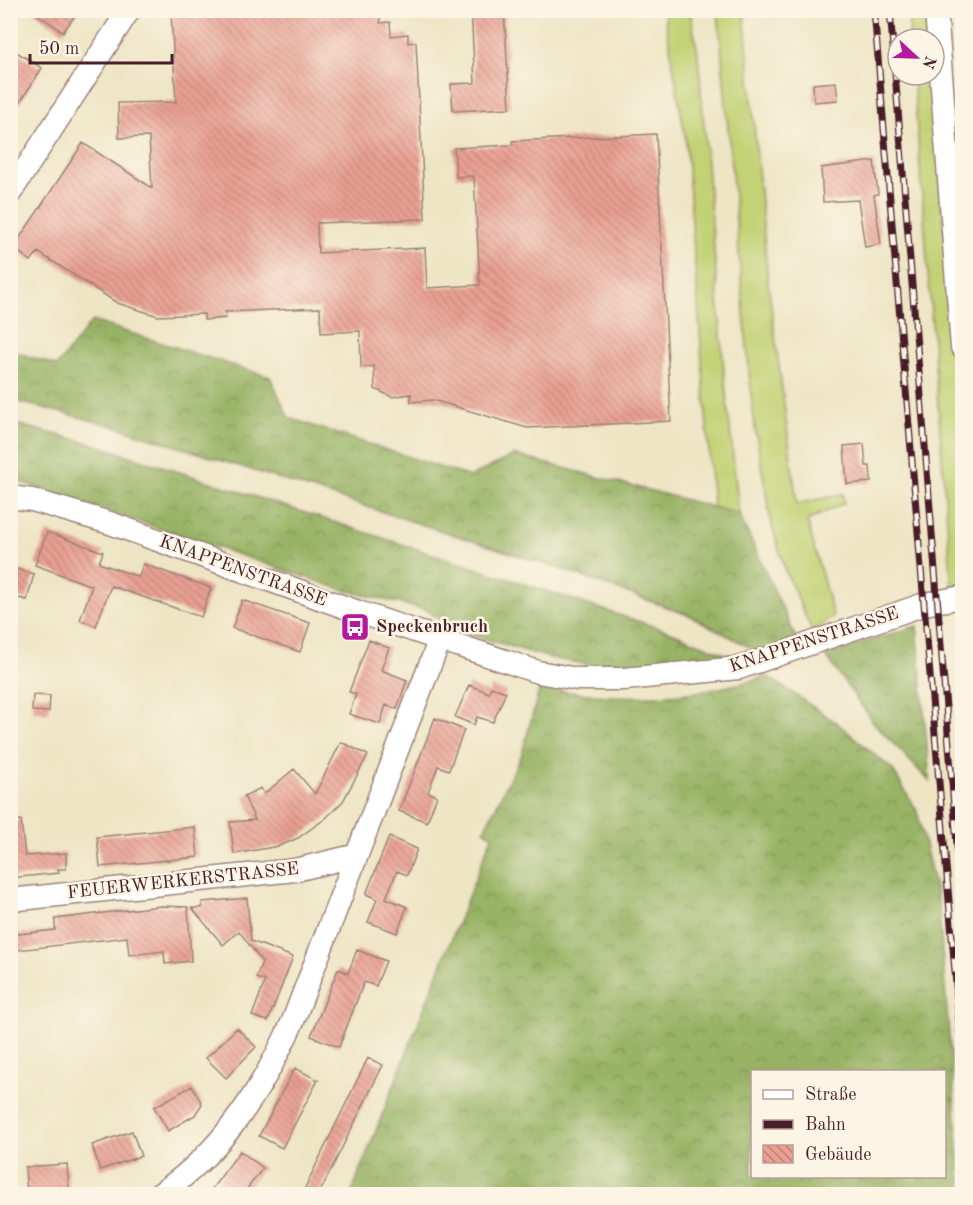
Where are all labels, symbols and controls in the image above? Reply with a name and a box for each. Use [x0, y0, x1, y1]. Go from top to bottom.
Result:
scale bar [30, 27, 172, 65]
north arrow [886, 27, 946, 87]
text: 50 m [39, 40, 79, 58]
text: N [918, 53, 938, 71]
street label: KNAPPENSTRASSE [157, 532, 329, 610]
street label: KNAPPENSTRASSE [727, 604, 901, 676]
bus stop icon: Speckenbruch [339, 611, 371, 643]
place label: Speckenbruch [376, 618, 488, 636]
street label: FEUERWERKERSTRASSE [66, 860, 300, 902]
legend [751, 1070, 946, 1178]
text: Straße [805, 1086, 856, 1104]
text: Bahn [805, 1116, 846, 1134]
text: Gebäude [805, 1146, 872, 1164]

